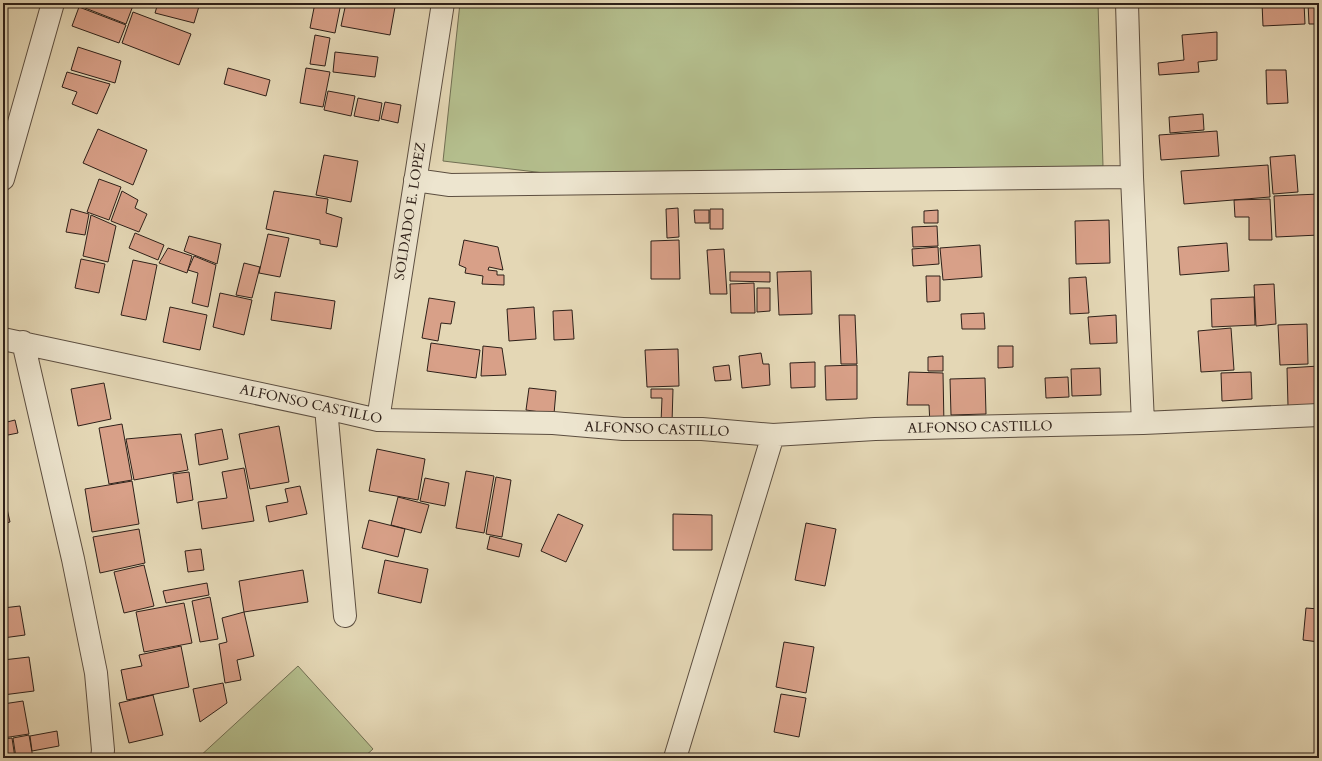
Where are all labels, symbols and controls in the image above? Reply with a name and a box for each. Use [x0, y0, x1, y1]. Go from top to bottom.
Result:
street label: SOLDADO E. LOPEZ [390, 141, 430, 281]
street label: ALFONSO CASTILLO [238, 380, 384, 428]
street label: ALFONSO CASTILLO [907, 416, 1053, 438]
street label: ALFONSO CASTILLO [584, 417, 730, 441]

